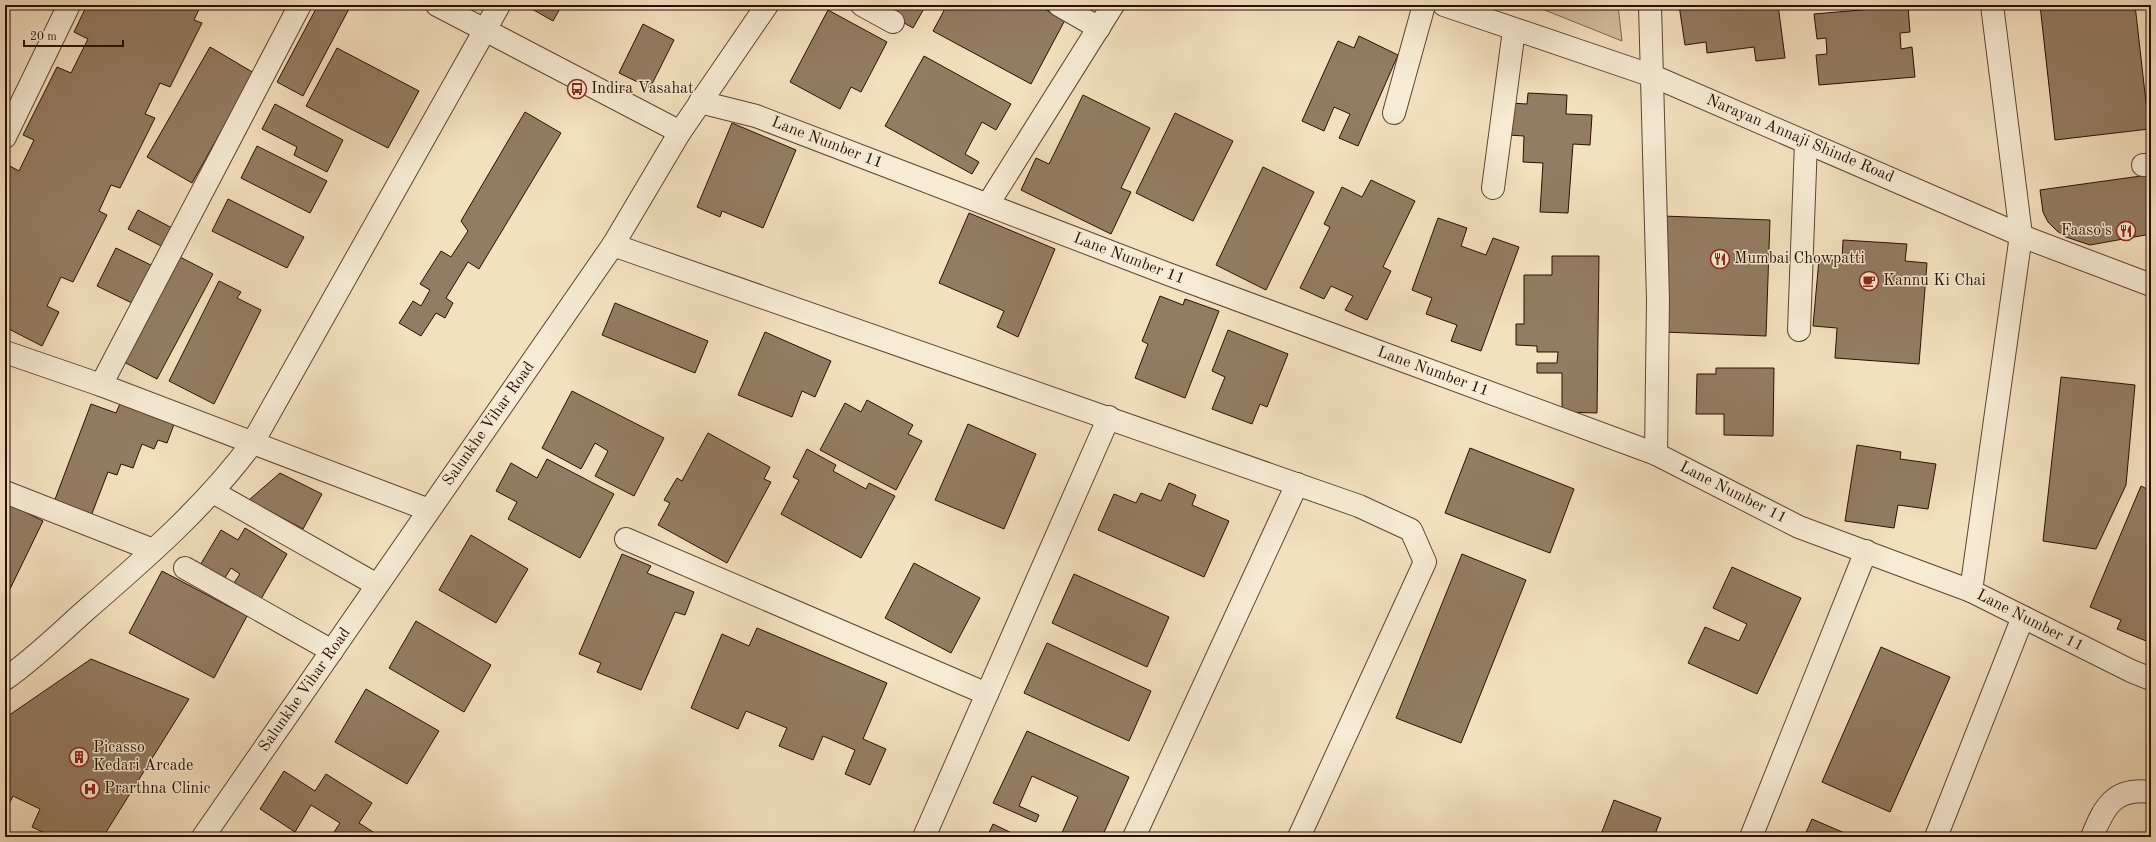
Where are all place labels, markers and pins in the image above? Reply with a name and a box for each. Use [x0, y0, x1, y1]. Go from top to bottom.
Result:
bus stop icon: Indira Vasahat [566, 78, 588, 100]
place label: Indira Vasahat [591, 81, 694, 97]
restaurant icon: Faaso's [2115, 220, 2137, 242]
place label: Faaso's [2061, 223, 2112, 239]
restaurant icon: Mumbai Chowpatti [1709, 248, 1731, 270]
place label: Mumbai Chowpatti [1734, 251, 1865, 267]
cafe icon: Kannu Ki Chai [1858, 270, 1880, 292]
place label: Kannu Ki Chai [1883, 273, 1986, 289]
place label: Picasso Kedari Arcade [93, 740, 193, 774]
building icon: Picasso Kedari Arcade [68, 746, 90, 768]
hospital icon: Prarthna Clinic [79, 778, 101, 800]
place label: Prarthna Clinic [104, 781, 211, 797]

